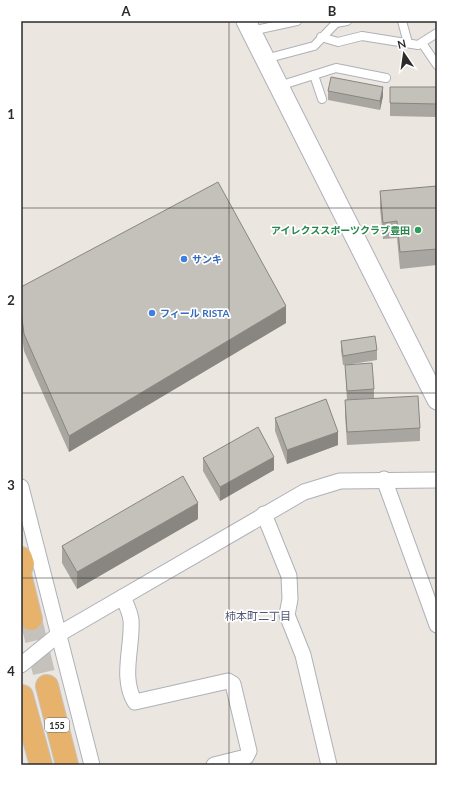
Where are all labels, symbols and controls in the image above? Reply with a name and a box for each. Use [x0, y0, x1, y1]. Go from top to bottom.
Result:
text: A [120, 3, 131, 19]
text: B [328, 3, 337, 19]
north arrow [384, 34, 424, 74]
text: N [396, 36, 407, 51]
text: 1 [7, 106, 15, 122]
place label: アイレクススポーツクラブ豊田 [271, 224, 410, 236]
marker: アイレクススポーツクラブ豊田 [413, 225, 423, 235]
place label: サンキ [192, 253, 222, 265]
marker: サンキ [179, 254, 189, 264]
text: 2 [7, 292, 15, 308]
place label: フィール RISTA [160, 307, 229, 319]
marker: フィール RISTA [147, 308, 157, 318]
text: 3 [7, 477, 15, 493]
district label: 柿本町二丁目 [225, 609, 291, 622]
text: 4 [7, 663, 15, 679]
road number: 155 [45, 718, 69, 732]

